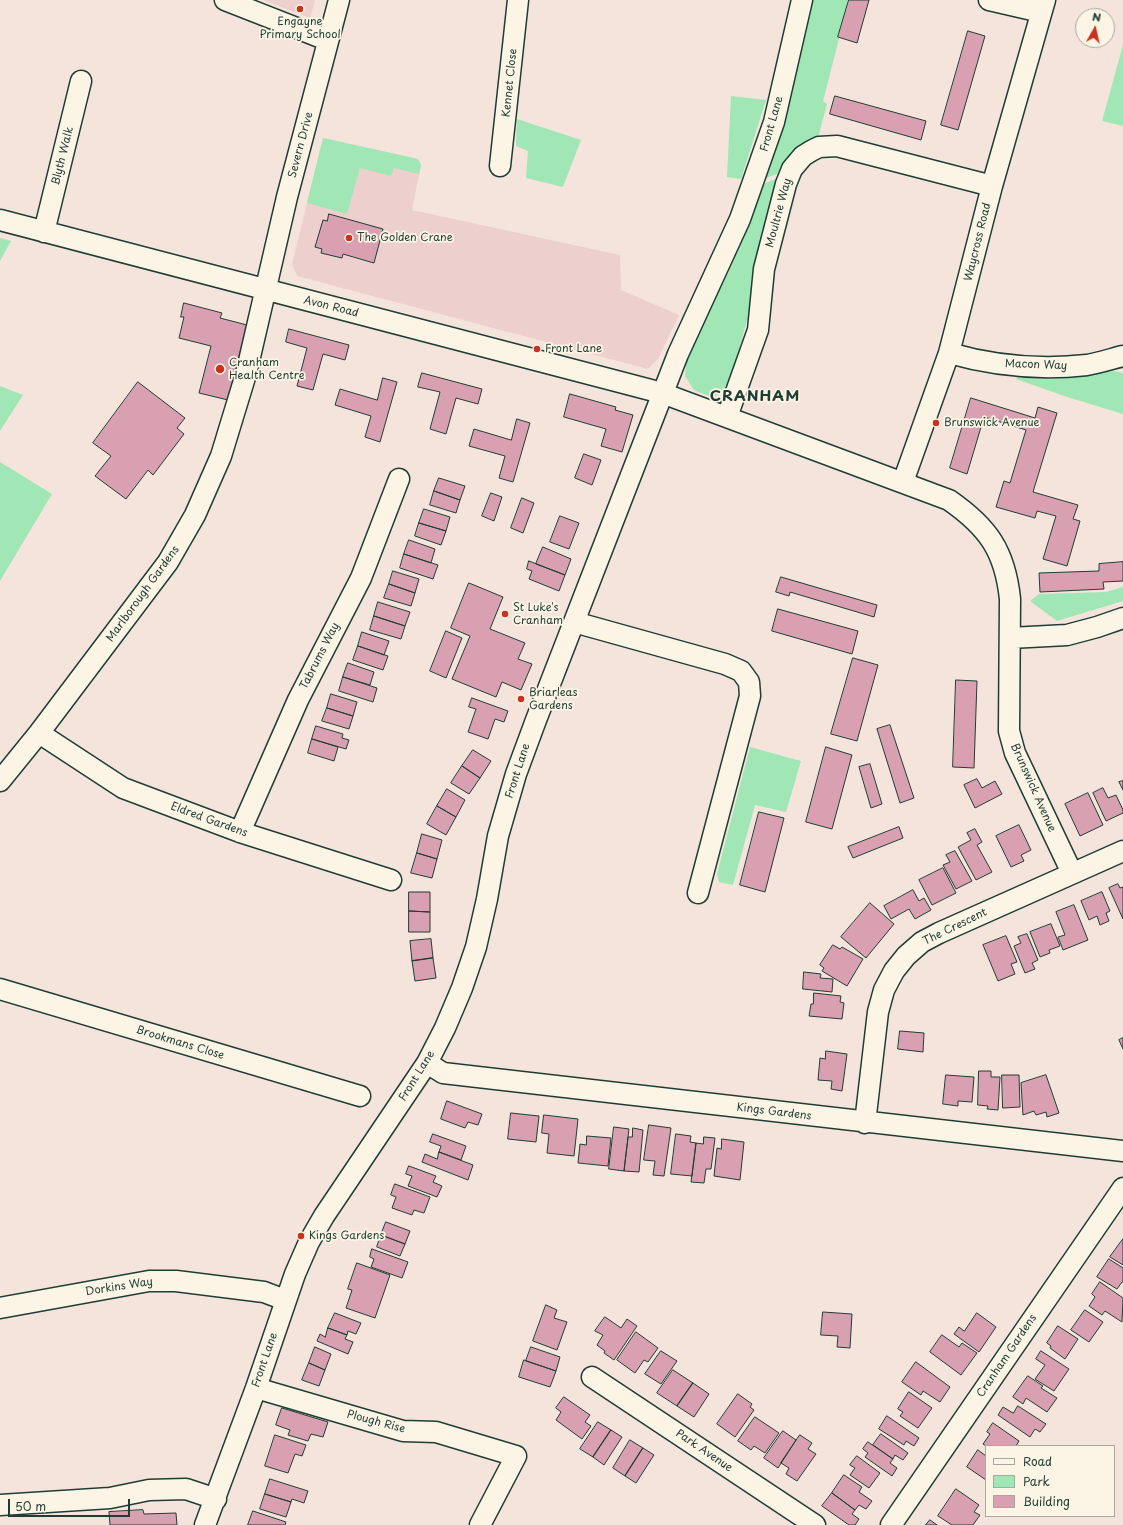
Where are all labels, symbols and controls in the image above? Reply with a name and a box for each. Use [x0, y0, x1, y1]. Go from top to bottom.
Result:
marker: Engayne Primary School [295, 4, 305, 14]
north arrow [1075, 8, 1115, 48]
text: N [1091, 8, 1102, 26]
place label: Engayne Primary School [259, 15, 341, 41]
street label: Kennet Close [500, 48, 520, 118]
street label: Front Lane [758, 95, 786, 153]
street label: Severn Drive [286, 111, 316, 179]
street label: Blyth Walk [49, 125, 77, 187]
street label: Moultrie Way [763, 177, 795, 249]
street label: Waycross Road [962, 201, 994, 283]
place label: The Golden Crane [357, 231, 453, 245]
marker: The Golden Crane [344, 233, 354, 243]
street label: Avon Road [302, 294, 360, 320]
place label: Front Lane [545, 342, 602, 356]
marker: Front Lane [532, 344, 542, 354]
place label: Cranham Health Centre [229, 356, 305, 382]
street label: Macon Way [1005, 357, 1067, 373]
marker: Cranham Health Centre [214, 363, 226, 375]
district label: CRANHAM [711, 388, 799, 406]
place label: Brunswick Avenue [944, 416, 1039, 430]
marker: Brunswick Avenue [931, 418, 941, 428]
street label: Marlborough Gardens [104, 543, 182, 645]
place label: St Luke's Cranham [513, 601, 563, 627]
marker: St Luke's Cranham [500, 609, 510, 619]
street label: Tabrums Way [298, 620, 342, 692]
place label: Briarleas Gardens [529, 686, 578, 712]
marker: Briarleas Gardens [516, 694, 526, 704]
street label: Front Lane [503, 742, 533, 800]
street label: Brunswick Avenue [1008, 742, 1058, 834]
street label: Eldred Gardens [169, 800, 249, 840]
street label: The Crescent [921, 906, 989, 948]
street label: Brookmans Close [134, 1023, 226, 1063]
street label: Front Lane [396, 1048, 438, 1104]
street label: Kings Gardens [736, 1101, 812, 1123]
place label: Kings Gardens [309, 1229, 384, 1243]
marker: Kings Gardens [296, 1231, 306, 1241]
street label: Dorkins Way [84, 1275, 154, 1299]
street label: Cranham Gardens [974, 1312, 1040, 1400]
street label: Front Lane [249, 1331, 281, 1389]
street label: Plough Rise [345, 1408, 407, 1436]
street label: Park Avenue [673, 1427, 735, 1475]
legend [985, 1445, 1115, 1517]
text: Road [1023, 1452, 1052, 1470]
text: Park [1023, 1472, 1050, 1490]
scale bar [10, 1491, 132, 1517]
text: Building [1023, 1492, 1070, 1510]
text: 50 m [15, 1497, 46, 1515]

